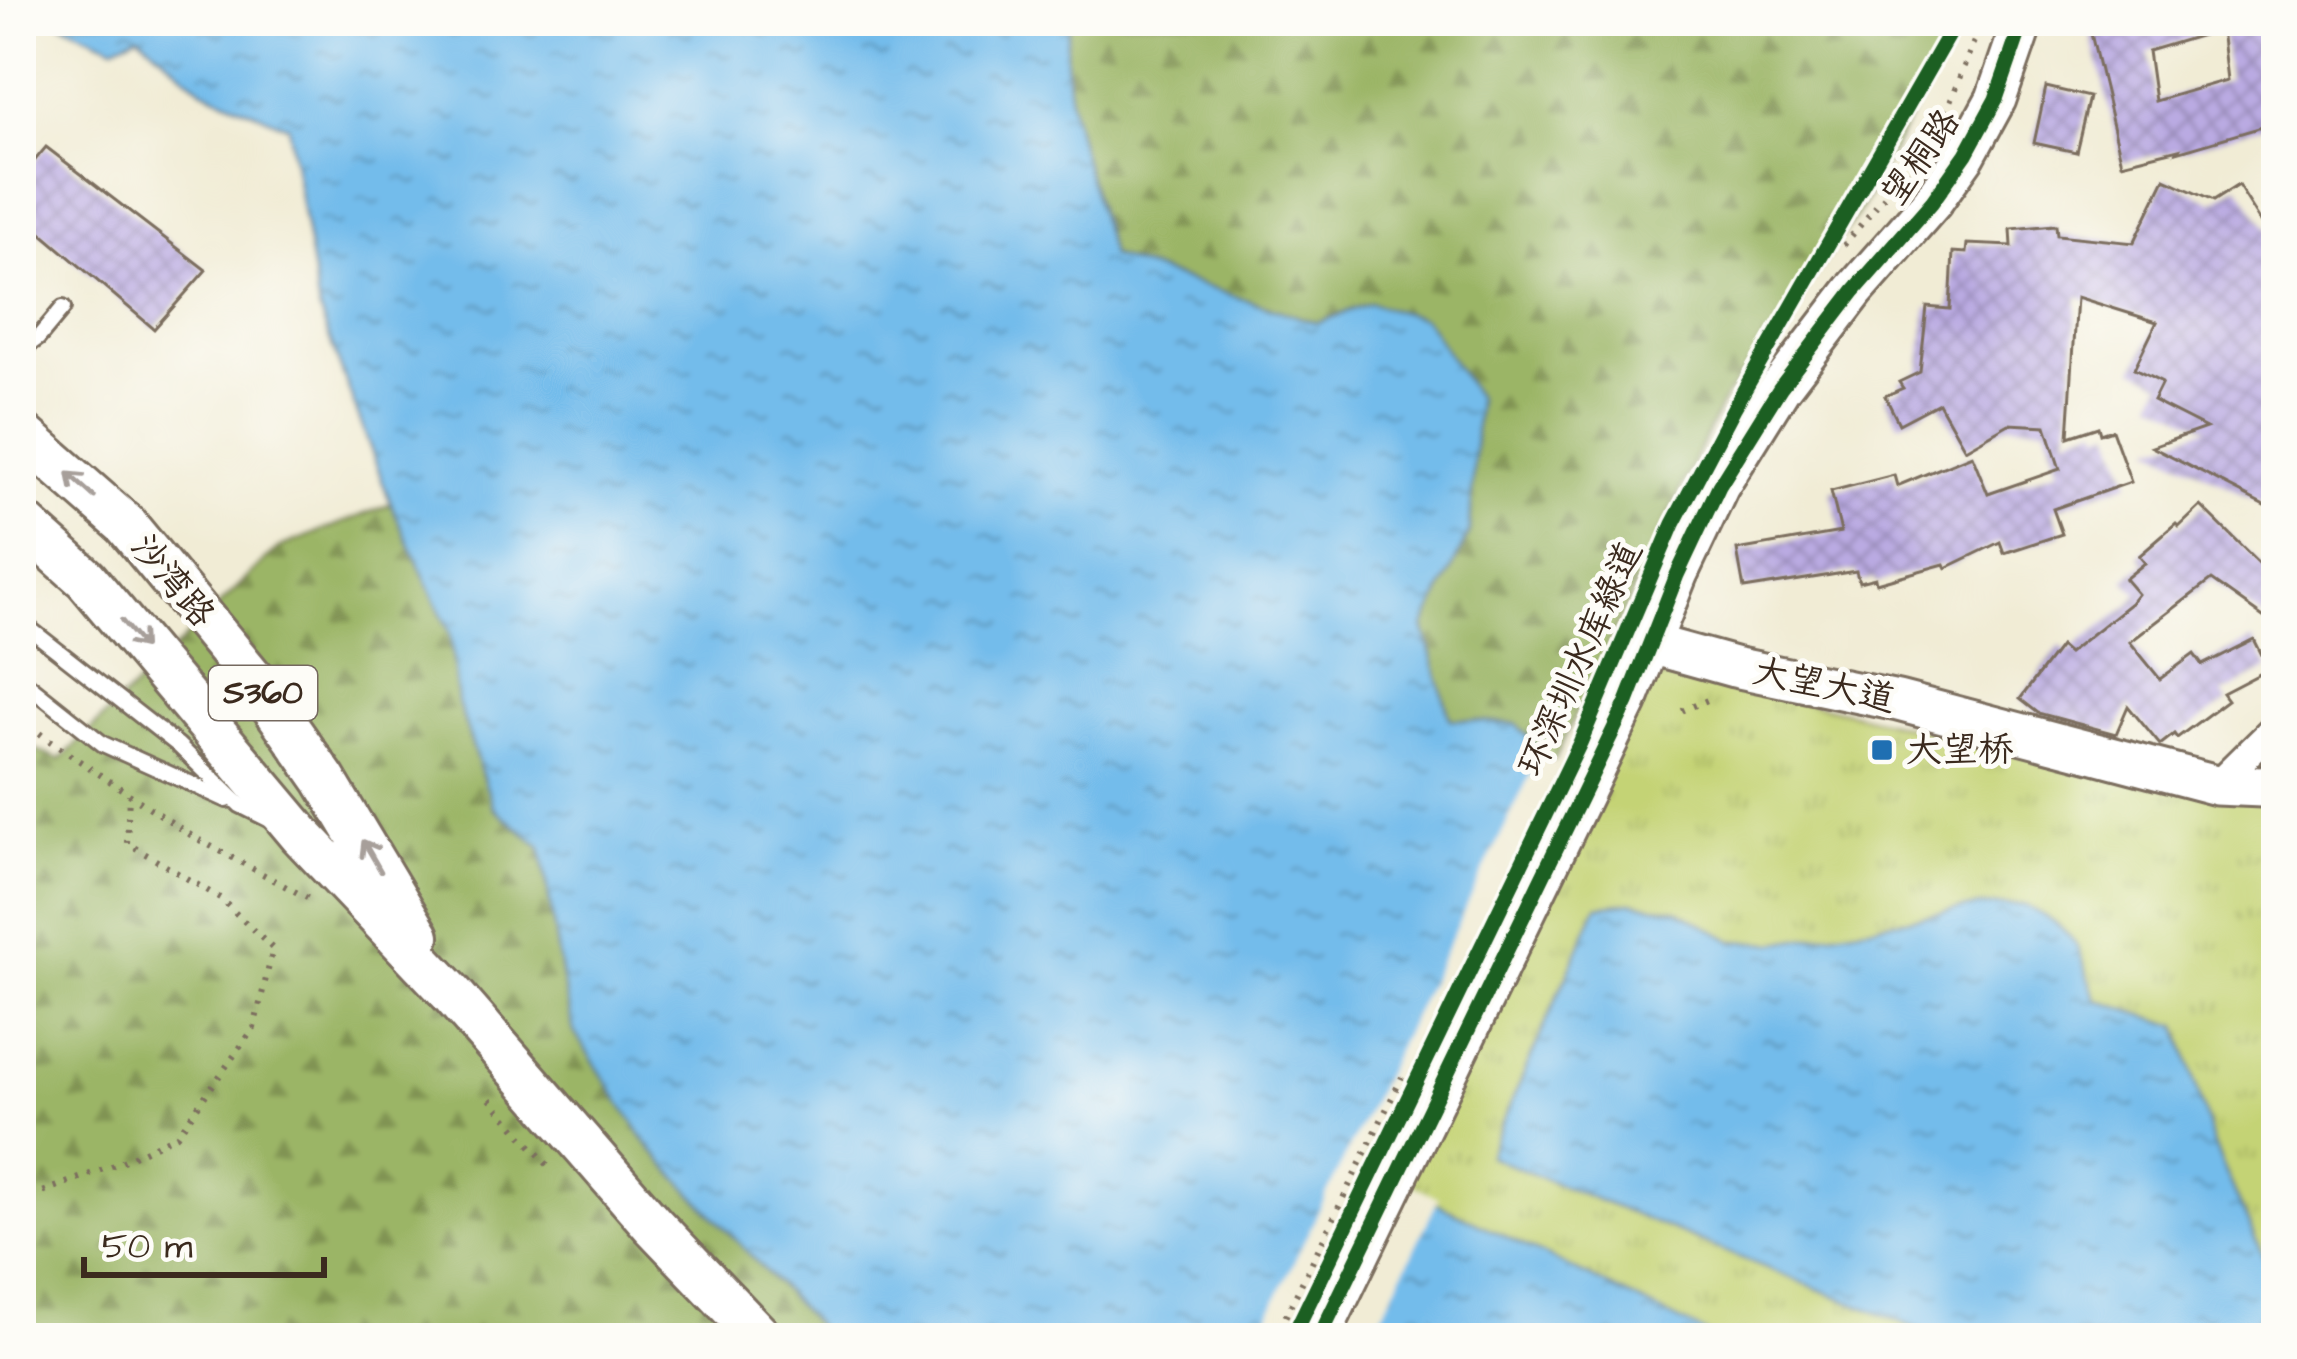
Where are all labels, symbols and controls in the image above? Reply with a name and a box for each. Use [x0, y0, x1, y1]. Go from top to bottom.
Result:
street label: 望桐路 [1869, 99, 1973, 217]
one-way arrow [66, 472, 96, 499]
street label: 沙湾路 [118, 523, 226, 639]
street label: 环深圳水库緑道 [1506, 534, 1656, 784]
one-way arrow [118, 618, 146, 649]
street label: 大望大道 [1748, 646, 1900, 726]
road number: S360 [209, 666, 317, 720]
place label: 大望桥 [1906, 725, 2014, 776]
marker: 大望桥 [1869, 737, 1895, 763]
one-way arrow [360, 839, 384, 874]
scale bar [84, 1203, 324, 1277]
text: 50 m [102, 1221, 193, 1272]

